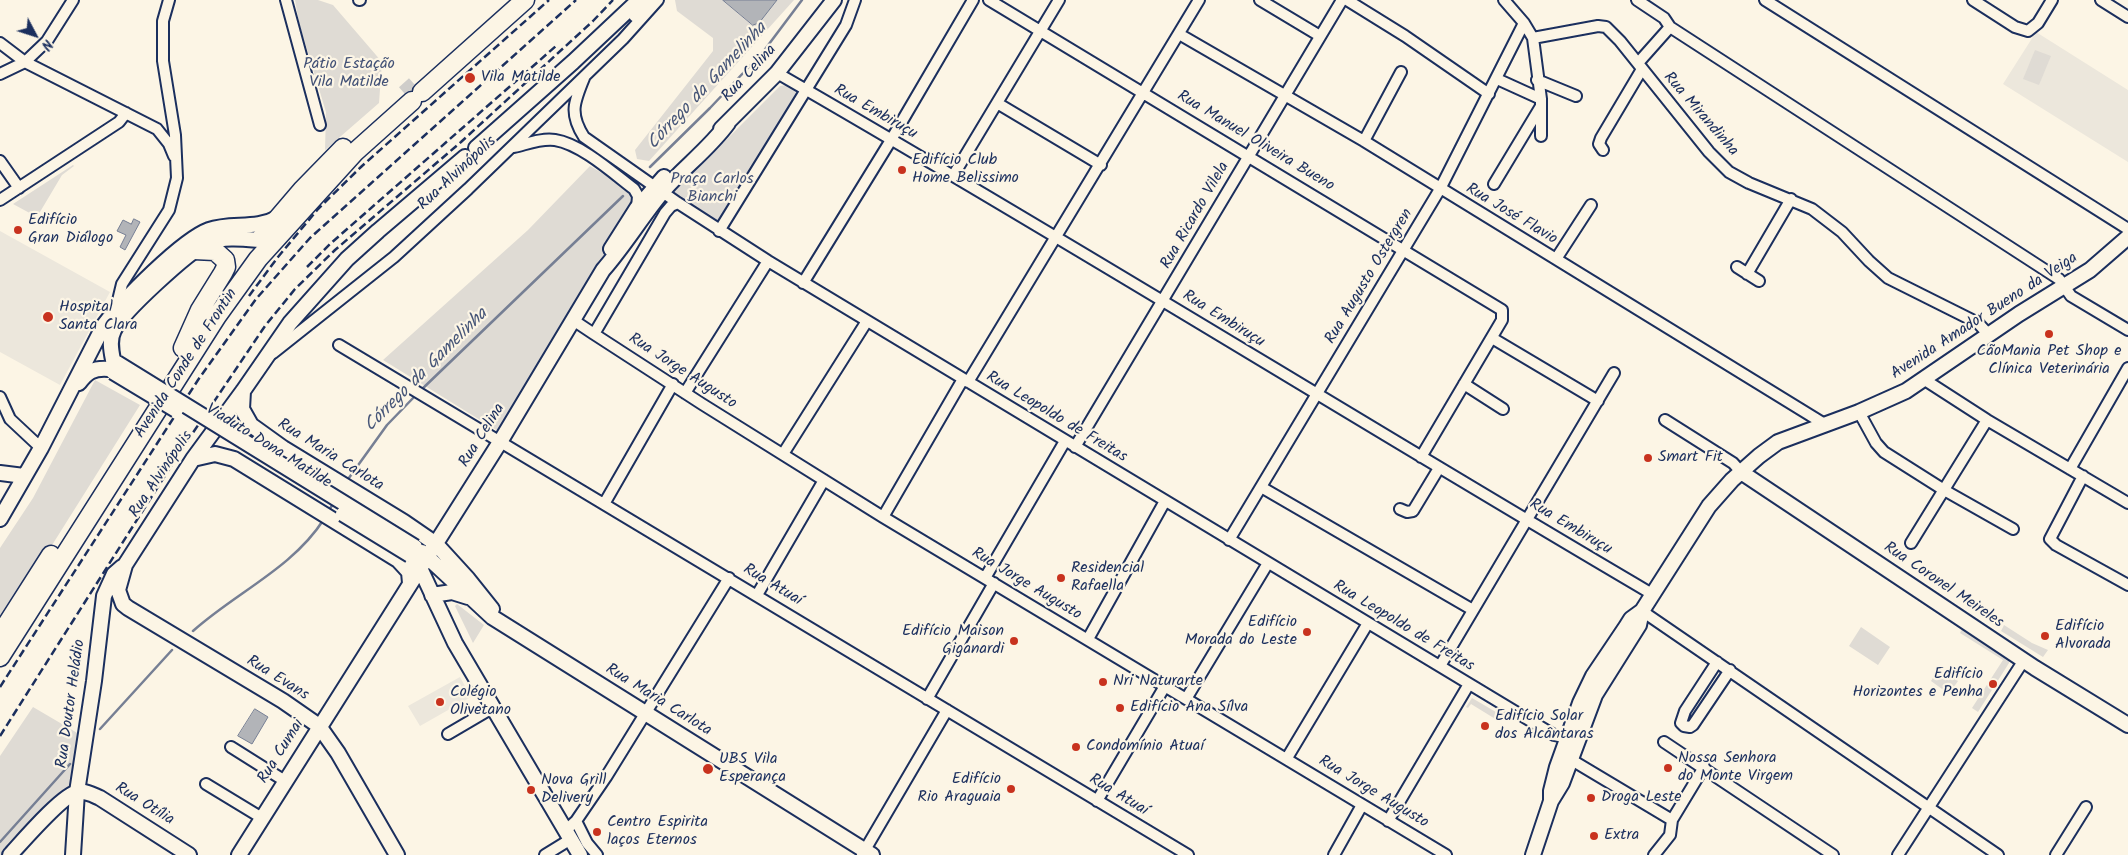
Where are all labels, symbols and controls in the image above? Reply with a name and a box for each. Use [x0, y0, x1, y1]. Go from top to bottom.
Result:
north arrow [10, 10, 60, 60]
water label: Córrego da Gamelinha [644, 19, 772, 155]
text: N [35, 34, 58, 55]
street label: Rua Celina [719, 41, 781, 107]
park label: Pátio Estação Vila Matilde [303, 55, 395, 93]
place label: Vila Matilde [481, 68, 560, 88]
street label: Rua Mirandinha [1658, 69, 1742, 161]
marker: Vila Matilde [463, 71, 477, 85]
street label: Rua Embiruçu [830, 81, 920, 145]
street label: Rua Manuel Oliveira Bueno [1173, 87, 1337, 197]
street label: Rua Alvinópolis [415, 133, 501, 215]
place label: Edifício Club Home Belissimo [912, 151, 1019, 189]
street label: Rua Ricardo Vilela [1158, 159, 1234, 273]
marker: Edifício Club Home Belissimo [896, 164, 908, 176]
park label: Praça Carlos Bianchi [671, 170, 753, 208]
street label: Rua José Flavio [1462, 180, 1560, 250]
street label: Rua Augusto Ostergren [1322, 206, 1418, 348]
place label: Edifício Gran Diálogo [28, 211, 113, 249]
marker: Edifício Gran Diálogo [12, 224, 24, 236]
street label: Avenida Amador Bueno da Veiga [1888, 249, 2082, 385]
street label: Avenida Conde de Frontin [131, 286, 243, 442]
street label: Rua Embiruçu [1178, 287, 1268, 353]
place label: Hospital Santa Clara [59, 298, 137, 336]
water label: Córrego da Gamelinha [361, 305, 493, 437]
marker: Hospital Santa Clara [41, 310, 55, 324]
marker: CãoMania Pet Shop e Clínica Veterinária [2043, 328, 2055, 340]
street label: Rua Jorge Augusto [624, 330, 740, 414]
place label: CãoMania Pet Shop e Clínica Veterinária [1977, 342, 2121, 380]
street label: Rua Leopoldo de Freitas [982, 368, 1130, 468]
street label: Viaduto Dona Matilde [202, 401, 334, 493]
street label: Rua Celina [456, 401, 510, 471]
street label: Rua Maria Carlota [273, 416, 387, 496]
street label: Rua Alvinópolis [126, 428, 198, 522]
place label: Smart Fit [1658, 448, 1723, 468]
marker: Smart Fit [1642, 452, 1654, 464]
street label: Rua Embiruçu [1525, 496, 1615, 560]
street label: Rua Coronel Meireles [1879, 539, 2007, 633]
street label: Rua Jorge Augusto [967, 545, 1085, 625]
place label: Residencial Rafaella [1071, 559, 1144, 597]
street label: Rua Atuaí [739, 561, 805, 611]
marker: Residencial Rafaella [1055, 572, 1067, 584]
street label: Rua Leopoldo de Freitas [1329, 577, 1477, 677]
place label: Edifício Morada do Leste [1185, 613, 1297, 651]
place label: Edifício Alvorada [2055, 617, 2111, 655]
place label: Edifício Maison Giganardi [902, 622, 1004, 660]
marker: Edifício Morada do Leste [1301, 626, 1313, 638]
marker: Edifício Alvorada [2039, 630, 2051, 642]
marker: Edifício Maison Giganardi [1008, 635, 1020, 647]
street label: Rua Doutor Heládio [53, 638, 91, 770]
street label: Rua Evans [242, 652, 312, 706]
street label: Rua Maria Carlota [601, 661, 715, 741]
place label: Edifício Horizontes e Penha [1852, 665, 1983, 703]
place label: Nri Naturarte [1113, 672, 1203, 692]
marker: Nri Naturarte [1097, 676, 1109, 688]
marker: Edifício Horizontes e Penha [1987, 678, 1999, 690]
place label: Colégio Olivetano [450, 683, 511, 721]
marker: Colégio Olivetano [434, 696, 446, 708]
place label: Edifício Ana Sílva [1130, 698, 1248, 718]
marker: Edifício Ana Sílva [1114, 702, 1126, 714]
place label: Edifício Solar dos Alcântaras [1495, 707, 1594, 745]
street label: Rua Cumai [255, 716, 309, 788]
marker: Edifício Solar dos Alcântaras [1479, 720, 1491, 732]
place label: Condomínio Atuaí [1086, 737, 1204, 757]
marker: Condomínio Atuaí [1070, 741, 1082, 753]
place label: Nossa Senhora do Monte Virgem [1678, 749, 1793, 787]
place label: UBS Vila Esperança [719, 750, 786, 788]
street label: Rua Jorge Augusto [1314, 753, 1432, 833]
marker: UBS Vila Esperança [701, 762, 715, 776]
marker: Nossa Senhora do Monte Virgem [1662, 762, 1674, 774]
place label: Edifício Rio Araguaia [918, 770, 1001, 808]
place label: Nova Grill Delivery [541, 771, 606, 809]
street label: Rua Atuaí [1085, 771, 1151, 821]
street label: Rua Otília [111, 779, 177, 831]
marker: Edifício Rio Araguaia [1005, 783, 1017, 795]
marker: Nova Grill Delivery [525, 784, 537, 796]
place label: Droga Leste [1601, 788, 1682, 808]
marker: Droga Leste [1585, 792, 1597, 804]
place label: Centro Espirita laços Eternos [607, 813, 708, 851]
marker: Centro Espirita laços Eternos [591, 826, 603, 838]
place label: Extra [1604, 826, 1639, 846]
marker: Extra [1588, 830, 1600, 842]

